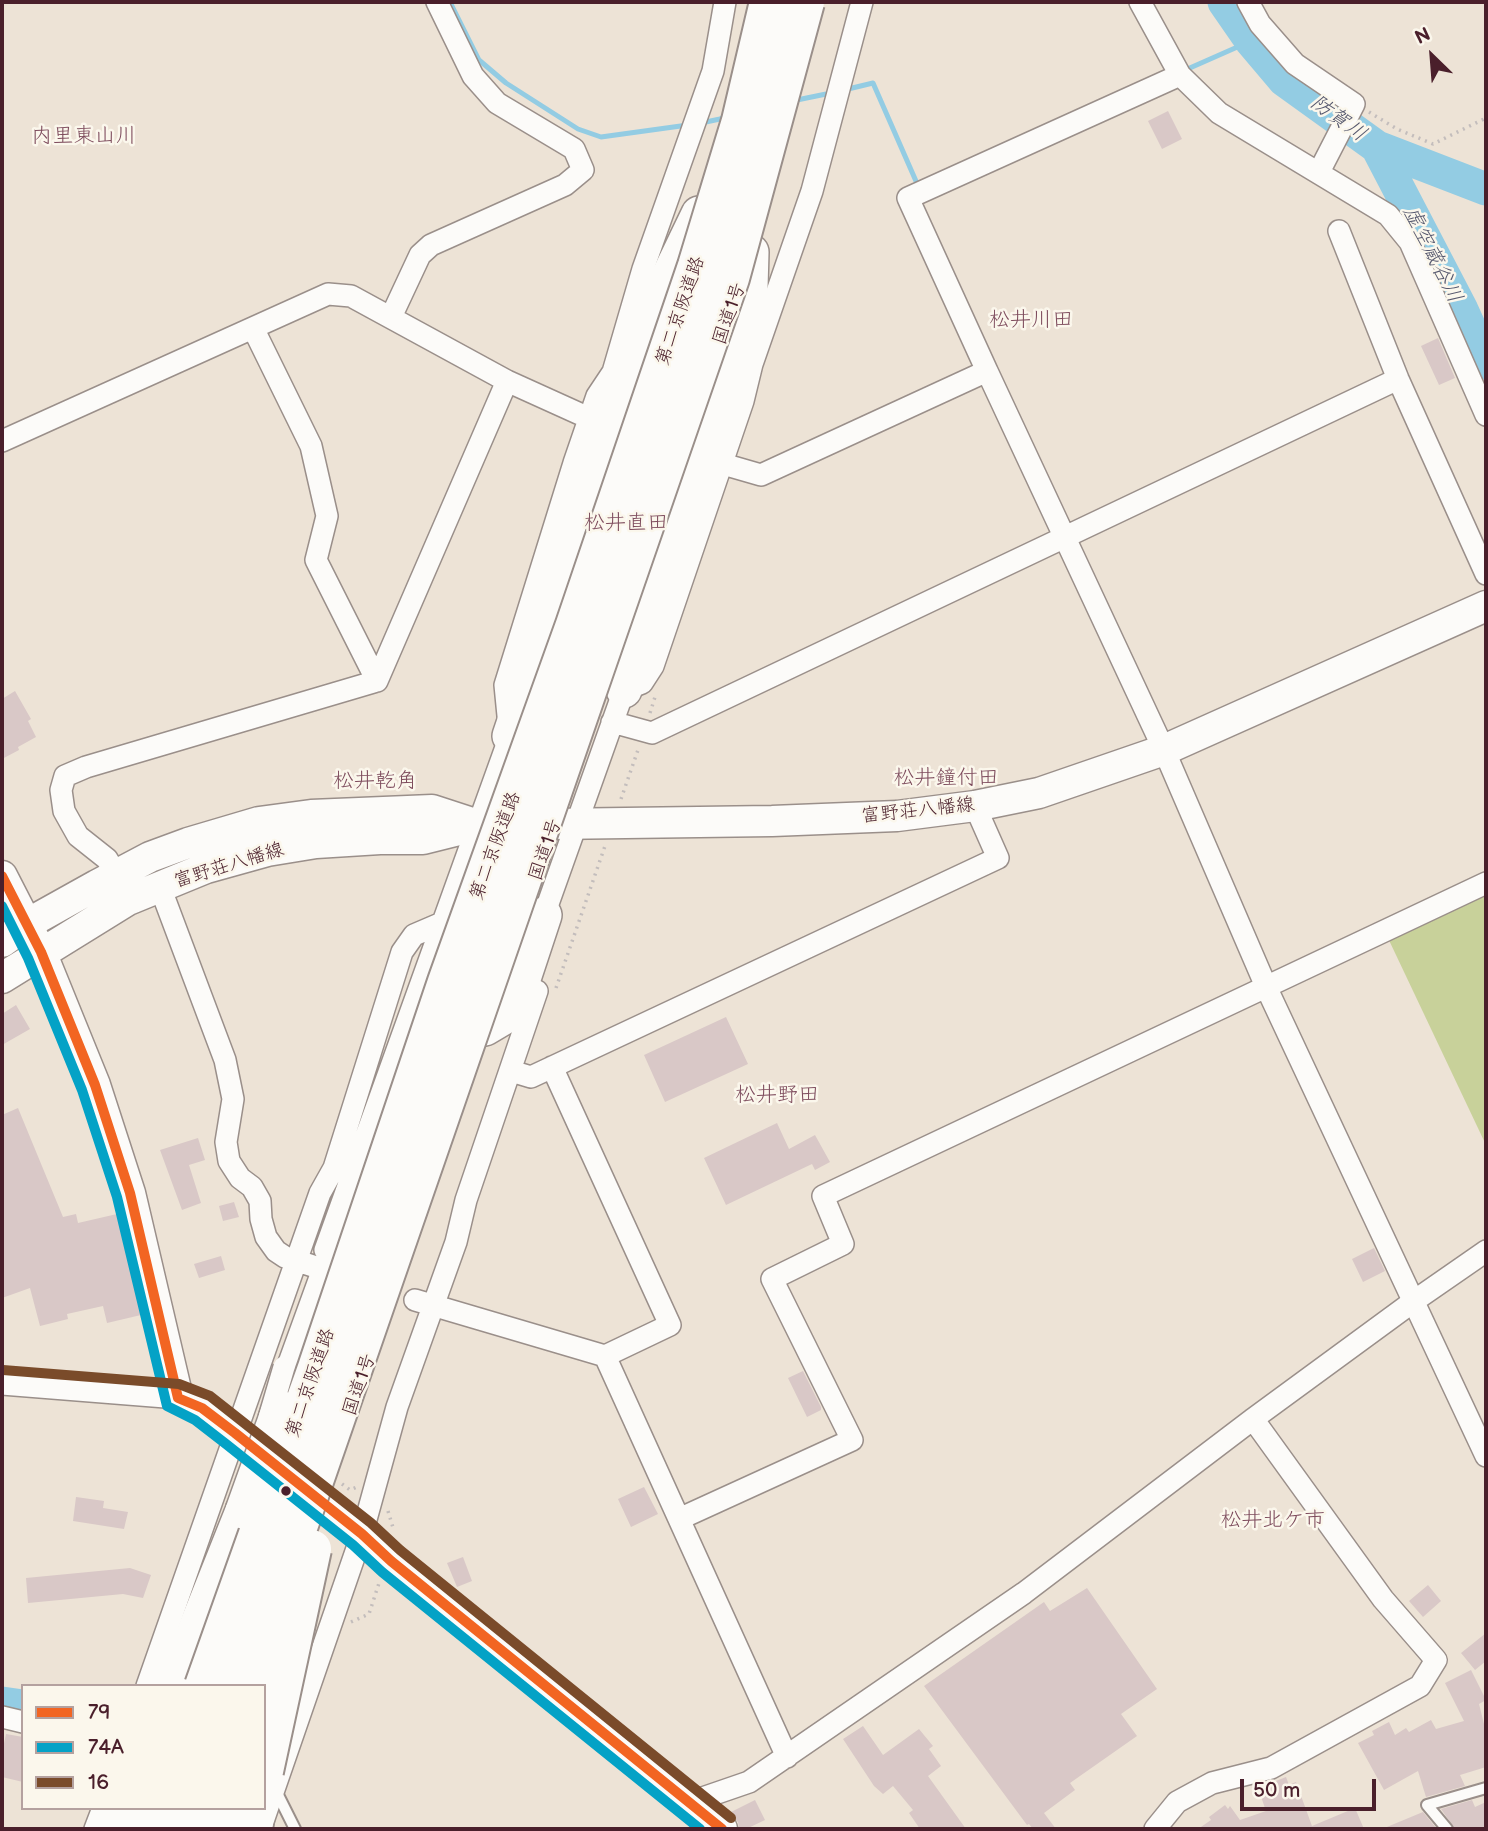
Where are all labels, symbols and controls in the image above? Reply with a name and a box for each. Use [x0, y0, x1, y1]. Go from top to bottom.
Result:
north arrow [1397, 21, 1467, 91]
text: N [1412, 23, 1434, 50]
water label: 防賀川 [1305, 90, 1371, 148]
district label: 内里東山川 [32, 124, 136, 150]
water label: 虚空蔵谷川 [1397, 203, 1467, 307]
street label: 第二京阪道路 [652, 253, 710, 369]
street label: 国道1号 [709, 280, 751, 348]
district label: 松井川田 [989, 308, 1073, 334]
district label: 松井直田 [584, 511, 668, 537]
district label: 松井鐘付田 [894, 766, 998, 792]
district label: 松井乾角 [333, 769, 417, 795]
street label: 第二京阪道路 [466, 789, 526, 903]
street label: 富野荘八幡線 [860, 794, 976, 828]
street label: 国道1号 [525, 816, 567, 884]
street label: 富野荘八幡線 [171, 838, 287, 894]
district label: 松井野田 [735, 1083, 819, 1109]
street label: 第二京阪道路 [282, 1325, 340, 1441]
street label: 国道1号 [339, 1351, 381, 1419]
unlabelled marker [279, 1484, 293, 1498]
district label: 松井北ケ市 [1221, 1508, 1325, 1534]
legend [21, 1684, 266, 1810]
text: 79 [88, 1700, 110, 1725]
text: 74A [88, 1735, 124, 1760]
scale bar [1243, 1764, 1380, 1808]
text: 16 [88, 1770, 109, 1795]
text: 50 m [1253, 1778, 1300, 1803]

